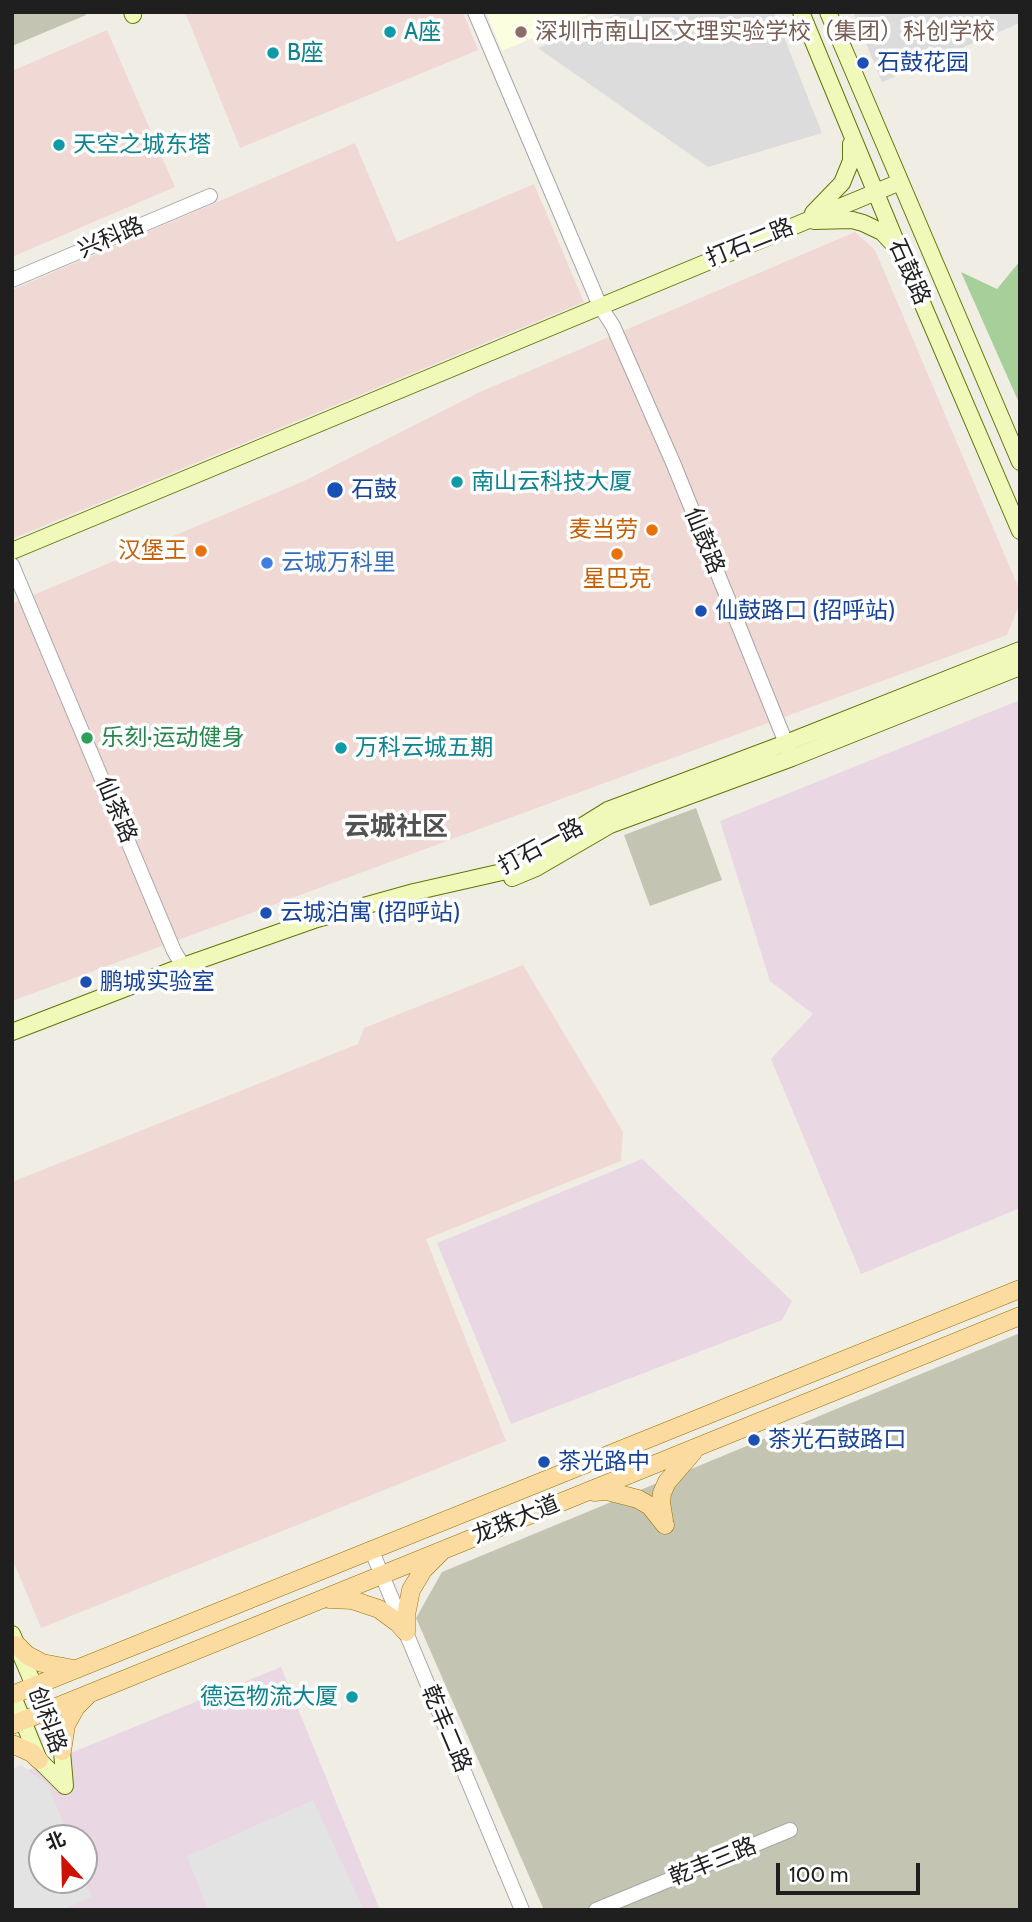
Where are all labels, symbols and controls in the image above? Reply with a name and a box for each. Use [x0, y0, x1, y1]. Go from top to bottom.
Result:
place label: A座 [404, 18, 441, 46]
place label: 深圳市南山区文理实验学校（集团）科创学校 [535, 18, 995, 46]
marker: A座 [382, 24, 398, 40]
marker: 深圳市南山区文理实验学校（集团）科创学校 [513, 24, 529, 40]
place label: B座 [287, 39, 324, 67]
marker: B座 [265, 45, 281, 61]
place label: 石鼓花园 [877, 49, 969, 77]
marker: 石鼓花园 [855, 55, 871, 71]
place label: 天空之城东塔 [73, 131, 211, 159]
marker: 天空之城东塔 [51, 137, 67, 153]
street label: 兴科路 [74, 212, 148, 264]
street label: 打石二路 [702, 213, 798, 273]
street label: 石鼓路 [882, 235, 936, 309]
place label: 南山云科技大厦 [471, 468, 632, 496]
marker: 南山云科技大厦 [449, 474, 465, 490]
place label: 石鼓 [351, 476, 397, 504]
marker: 石鼓 [325, 480, 345, 500]
street label: 仙鼓路 [678, 504, 730, 578]
place label: 麦当劳 [569, 516, 638, 544]
marker: 麦当劳 [644, 522, 660, 538]
place label: 汉堡王 [118, 537, 187, 565]
marker: 汉堡王 [193, 543, 209, 559]
marker: 星巴克 [609, 546, 625, 562]
place label: 云城万科里 [281, 549, 396, 577]
marker: 云城万科里 [259, 555, 275, 571]
place label: 星巴克 [583, 565, 651, 593]
place label: 仙鼓路口 (招呼站) [715, 597, 896, 625]
marker: 仙鼓路口 (招呼站) [693, 603, 709, 619]
place label: 乐刻·运动健身 [101, 724, 244, 752]
marker: 乐刻·运动健身 [79, 730, 95, 746]
place label: 万科云城五期 [355, 734, 493, 762]
marker: 万科云城五期 [333, 740, 349, 756]
street label: 仙茶路 [90, 773, 142, 847]
district label: 云城社区 [344, 811, 448, 843]
street label: 打石一路 [494, 813, 588, 881]
place label: 云城泊寓 (招呼站) [280, 899, 461, 927]
marker: 云城泊寓 (招呼站) [258, 905, 274, 921]
place label: 鹏城实验室 [100, 968, 215, 996]
marker: 鹏城实验室 [78, 974, 94, 990]
place label: 茶光石鼓路口 [768, 1426, 906, 1454]
marker: 茶光石鼓路口 [746, 1432, 762, 1448]
place label: 茶光路中 [558, 1448, 650, 1476]
marker: 茶光路中 [536, 1454, 552, 1470]
street label: 龙珠大道 [468, 1490, 564, 1550]
street label: 乾丰二路 [415, 1681, 477, 1777]
street label: 创科路 [22, 1683, 72, 1757]
place label: 德运物流大厦 [200, 1683, 338, 1711]
marker: 德运物流大厦 [344, 1689, 360, 1705]
north arrow [28, 1824, 98, 1894]
text: 北 [43, 1827, 69, 1855]
street label: 乾丰三路 [665, 1832, 761, 1892]
scale bar [780, 1848, 923, 1892]
text: 100 m [789, 1862, 848, 1887]

